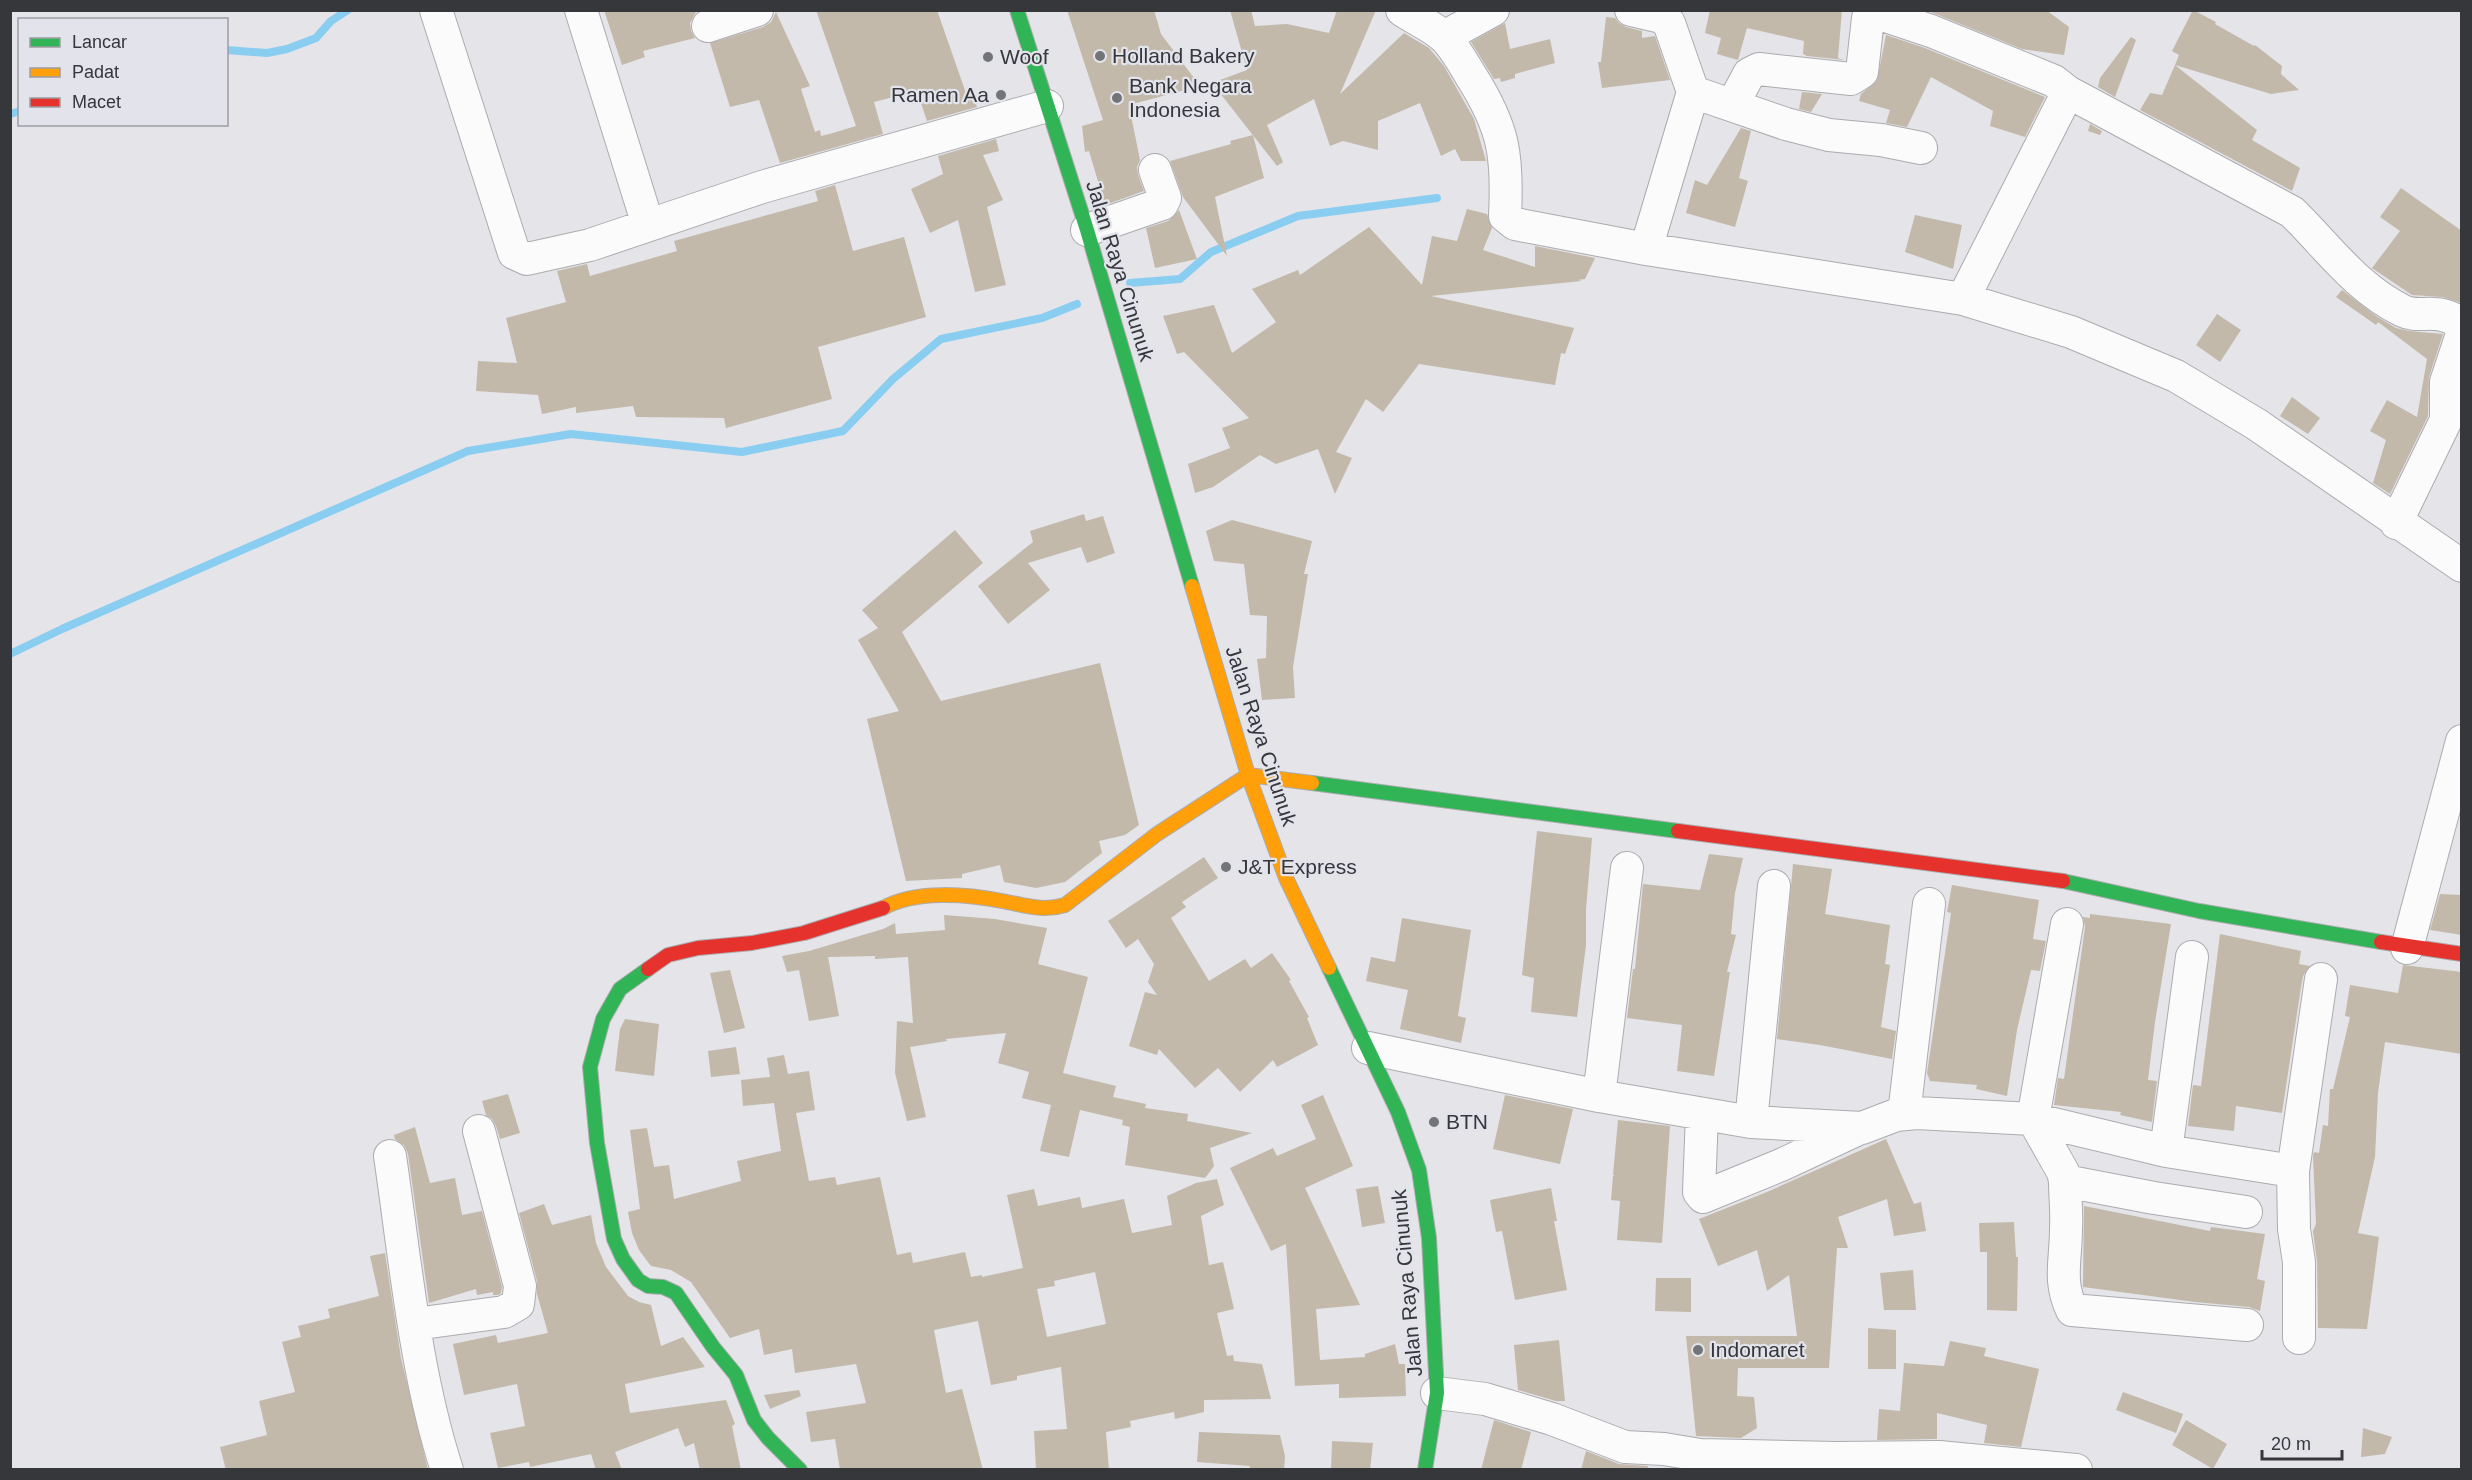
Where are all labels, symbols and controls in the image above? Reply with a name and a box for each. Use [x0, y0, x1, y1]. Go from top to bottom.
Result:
legend [18, 18, 228, 126]
text: Lancar [72, 32, 127, 52]
place label: Holland Bakery [1112, 44, 1255, 67]
place label: Woof [1000, 45, 1049, 68]
marker: Holland Bakery [1093, 49, 1107, 63]
marker: Woof [981, 50, 995, 64]
text: Padat [72, 62, 119, 82]
place label: Bank Negara Indonesia [1129, 74, 1252, 121]
place label: Ramen Aa [891, 83, 989, 106]
marker: Ramen Aa [994, 88, 1008, 102]
marker: Bank Negara Indonesia [1110, 91, 1124, 105]
text: Macet [72, 92, 121, 112]
street label: Jalan Raya Cinunuk [1082, 178, 1159, 365]
street label: Jalan Raya Cinunuk [1221, 643, 1302, 829]
place label: J&T Express [1238, 855, 1357, 878]
marker: J&T Express [1219, 860, 1233, 874]
place label: BTN [1446, 1110, 1488, 1133]
marker: BTN [1427, 1115, 1441, 1129]
street label: Jalan Raya Cinunuk [1387, 1188, 1426, 1378]
place label: Indomaret [1710, 1338, 1805, 1361]
marker: Indomaret [1691, 1343, 1705, 1357]
scale bar [2262, 1423, 2342, 1461]
text: 20 m [2271, 1434, 2311, 1454]

